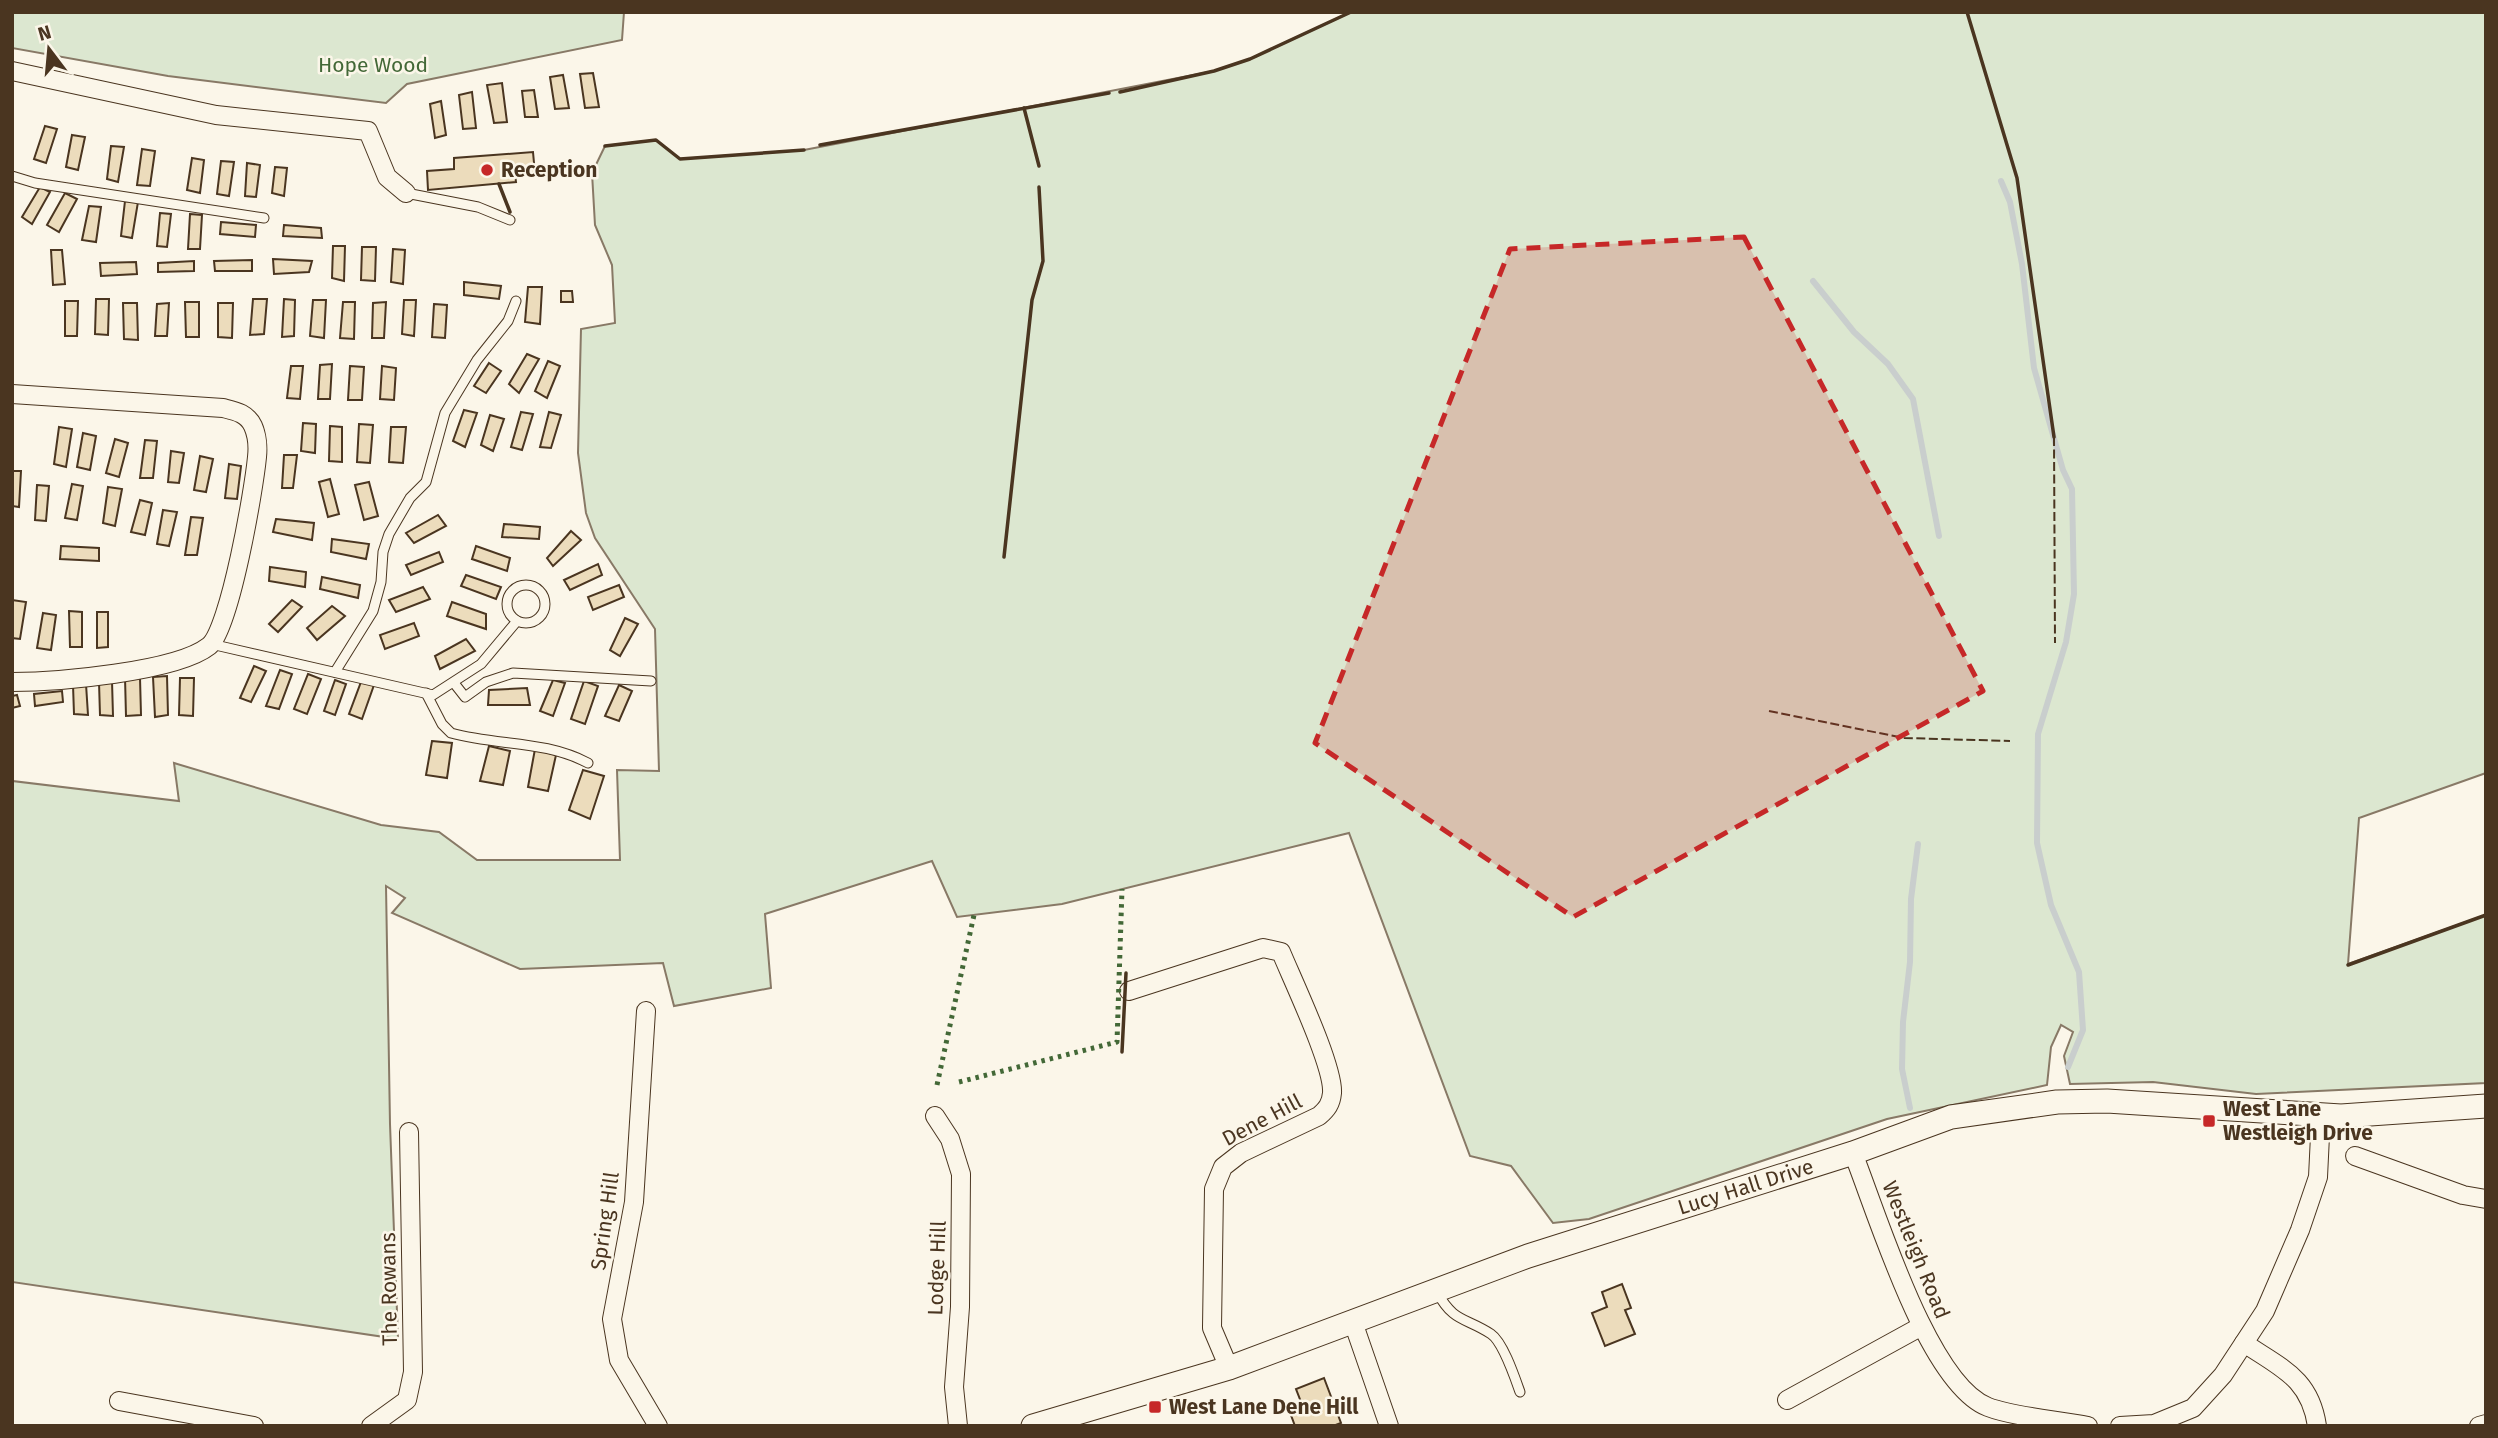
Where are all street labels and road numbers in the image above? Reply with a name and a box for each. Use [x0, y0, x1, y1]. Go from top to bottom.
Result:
street label: Dene Hill [1218, 1088, 1306, 1152]
street label: Lucy Hall Drive [1674, 1153, 1817, 1221]
street label: Spring Hill [585, 1170, 625, 1272]
street label: Westleigh Road [1877, 1177, 1955, 1323]
street label: Lodge Hill [922, 1220, 952, 1316]
street label: The Rowans [375, 1232, 403, 1346]

